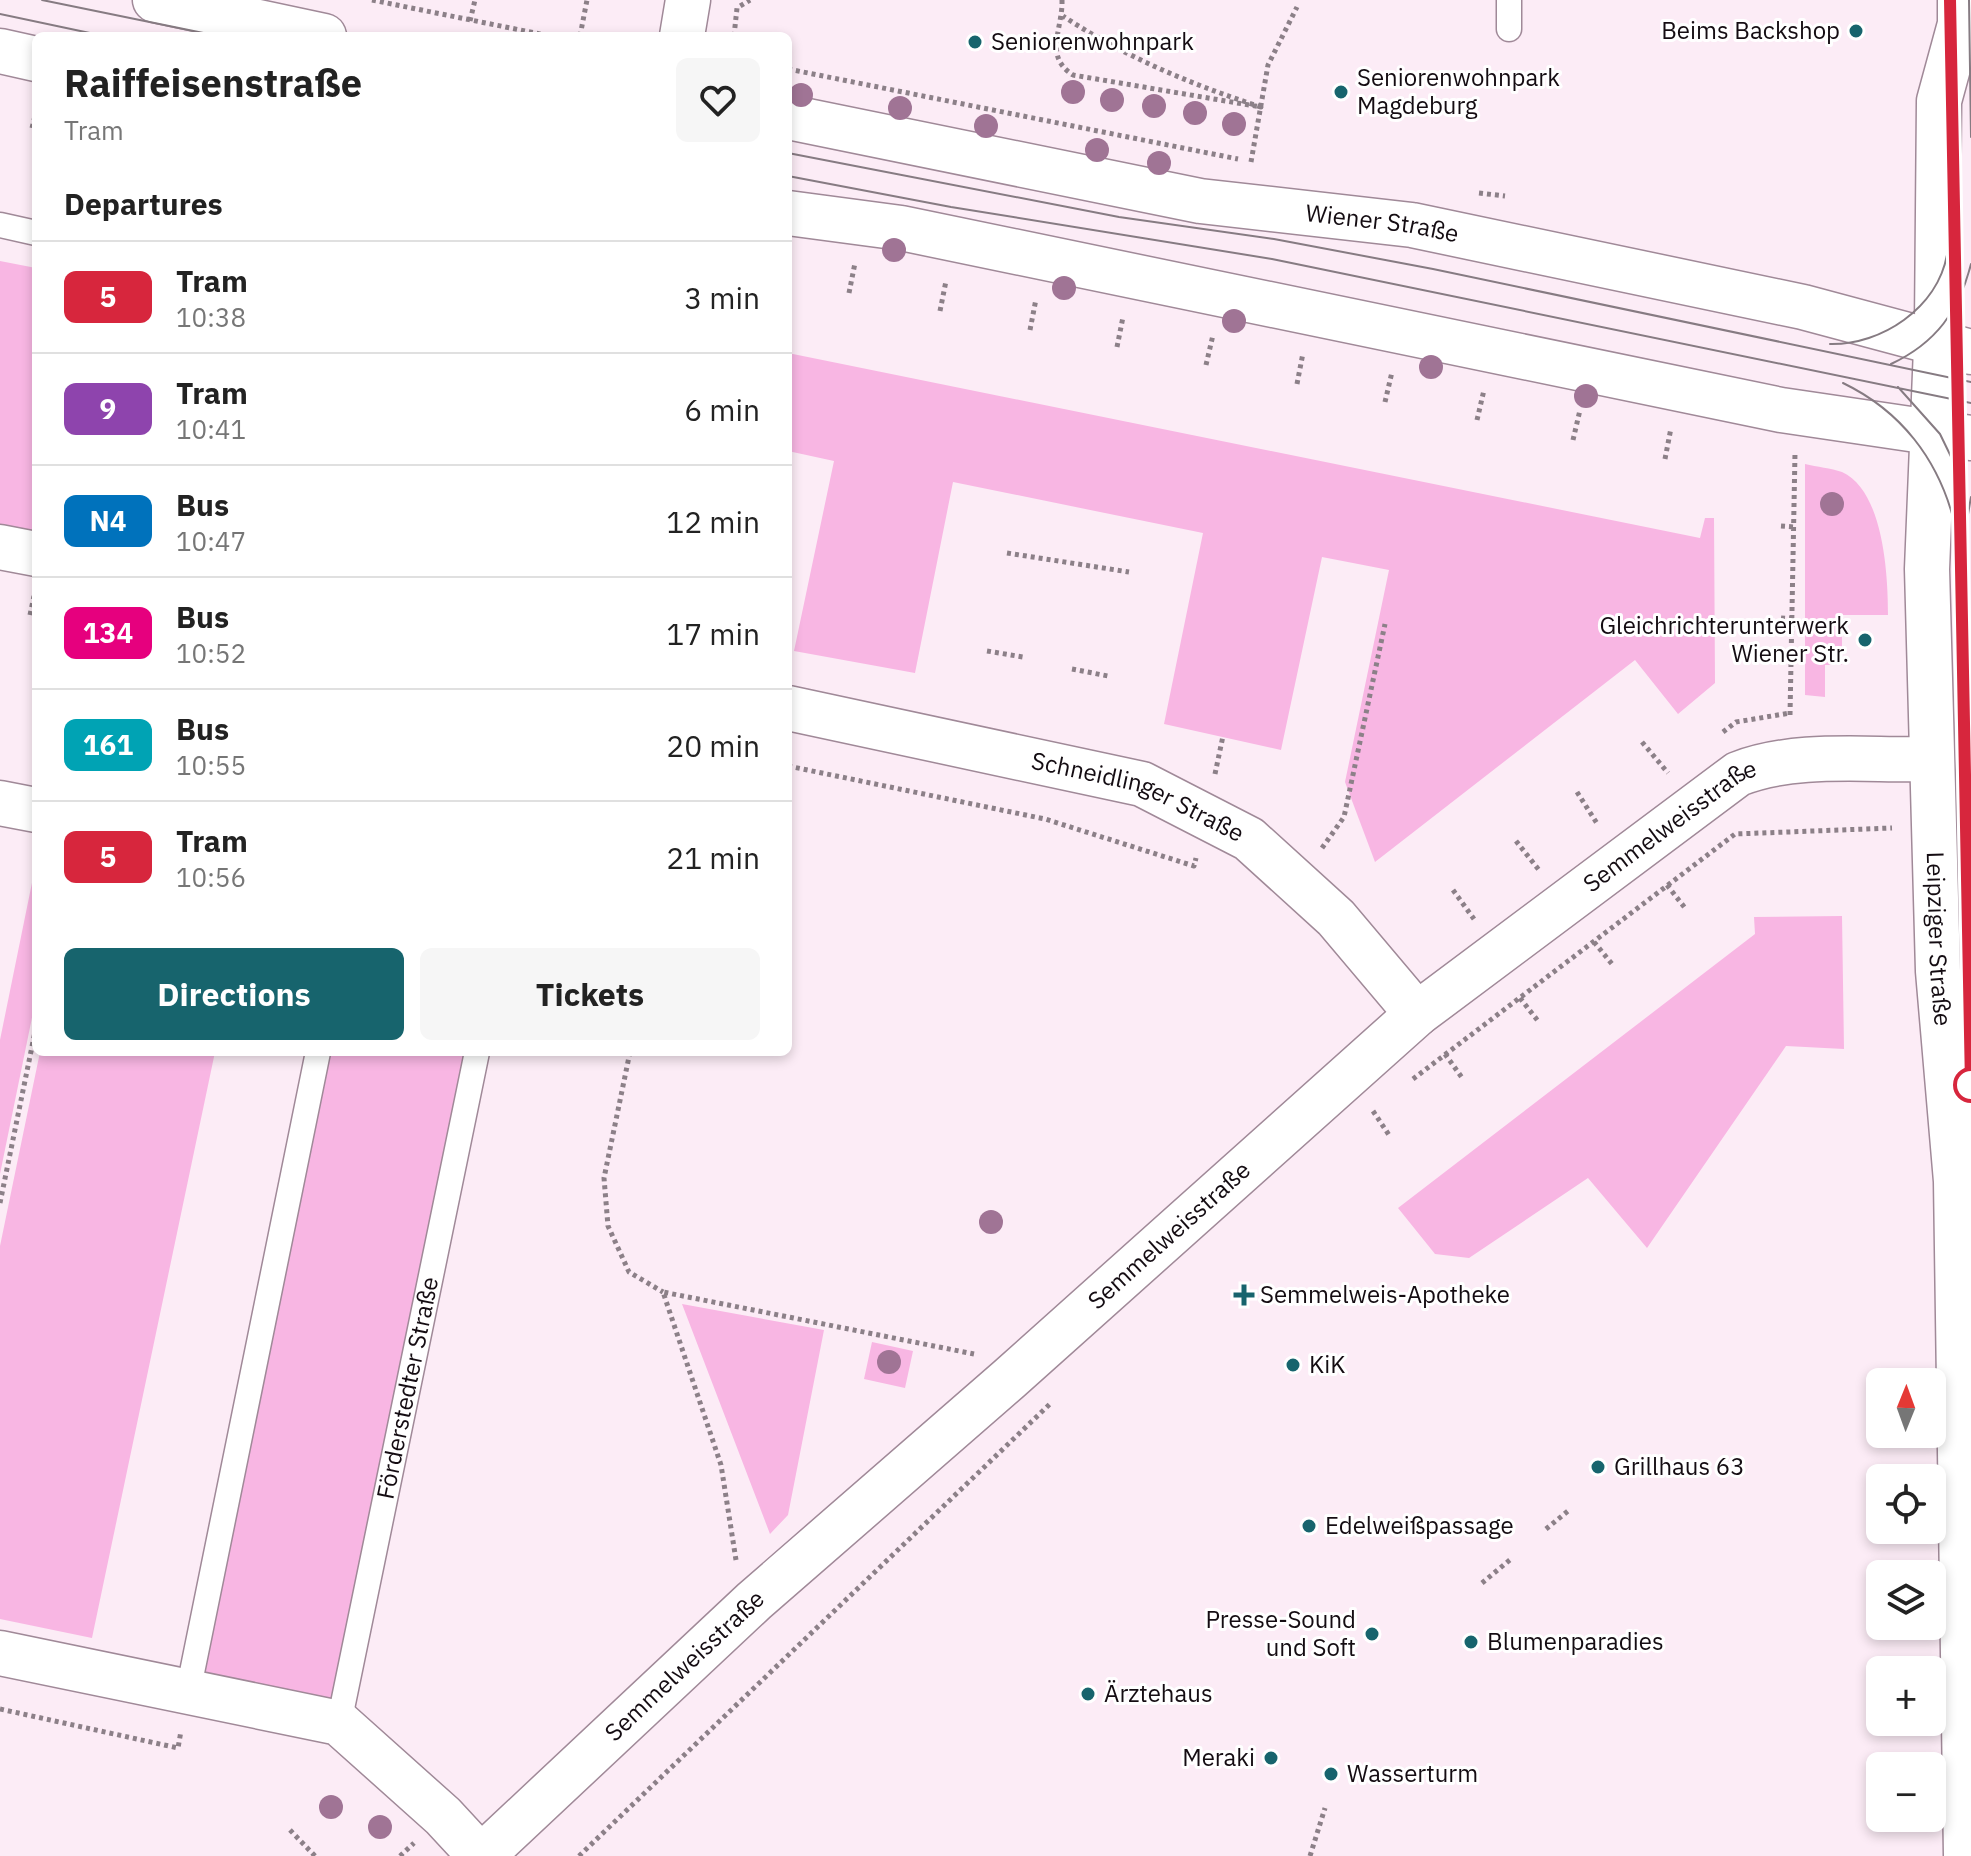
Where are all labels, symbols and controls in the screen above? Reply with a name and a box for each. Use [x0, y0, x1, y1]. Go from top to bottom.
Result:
place label: Beims Backshop [1661, 14, 1840, 46]
marker: Beims Backshop [1847, 22, 1865, 40]
place label: Seniorenwohnpark [991, 25, 1194, 57]
marker: Seniorenwohnpark [966, 33, 984, 51]
text: Raiffeisenstraße [64, 58, 362, 107]
button: heart [676, 58, 760, 142]
place label: Seniorenwohnpark Magdeburg [1357, 61, 1560, 121]
marker: Seniorenwohnpark Magdeburg [1332, 83, 1350, 101]
text: Tram [64, 113, 124, 147]
text: Departures [64, 184, 223, 223]
street label: Wiener Straße [1304, 196, 1462, 249]
text: Tram [176, 261, 248, 300]
text: 5 [100, 278, 116, 315]
text: 3 min [684, 278, 760, 317]
text: 10:38 [176, 300, 246, 334]
text: Tram [176, 373, 248, 412]
text: 9 [100, 390, 116, 427]
text: 6 min [684, 390, 760, 429]
text: 10:41 [176, 412, 246, 446]
text: Bus [176, 485, 229, 524]
text: N4 [89, 502, 127, 539]
text: 12 min [666, 502, 760, 541]
text: 10:47 [176, 524, 246, 558]
text: Bus [176, 597, 229, 636]
place label: Gleichrichterunterwerk Wiener Str. [1599, 609, 1849, 669]
text: 134 [83, 614, 133, 651]
text: 17 min [666, 614, 760, 653]
marker: Gleichrichterunterwerk Wiener Str. [1856, 631, 1874, 649]
text: 10:52 [176, 636, 246, 670]
text: Bus [176, 709, 229, 748]
text: 161 [83, 726, 133, 763]
text: 20 min [666, 726, 760, 765]
street label: Schneidlinger Straße [1029, 744, 1250, 849]
text: 10:55 [176, 748, 246, 782]
street label: Semmelweisstraße [1576, 752, 1760, 899]
text: Tram [176, 821, 248, 860]
text: 5 [100, 838, 116, 875]
text: 21 min [666, 838, 760, 877]
street label: Leipziger Straße [1920, 851, 1960, 1027]
text: 10:56 [176, 860, 246, 894]
button: Directions [64, 948, 404, 1040]
button: Tickets [420, 948, 760, 1040]
unlabelled marker [1954, 1068, 1971, 1102]
street label: Semmelweisstraße [1081, 1154, 1257, 1316]
street label: Förderstedter Straße [368, 1274, 445, 1502]
place label: Semmelweis-Apotheke [1260, 1278, 1510, 1310]
marker: Semmelweis-Apotheke [1235, 1286, 1253, 1304]
place label: KiK [1309, 1348, 1345, 1380]
marker: KiK [1284, 1356, 1302, 1374]
north arrow [1866, 1368, 1946, 1448]
map controls [1866, 1368, 1946, 1832]
place label: Grillhaus 63 [1614, 1450, 1745, 1482]
marker: Grillhaus 63 [1589, 1458, 1607, 1476]
button: locate [1866, 1464, 1946, 1544]
place label: Edelweißpassage [1325, 1509, 1514, 1541]
marker: Edelweißpassage [1300, 1517, 1318, 1535]
button: layers [1866, 1560, 1946, 1640]
street label: Semmelweisstraße [597, 1582, 771, 1748]
place label: Presse-Sound und Soft [1206, 1603, 1356, 1663]
marker: Presse-Sound und Soft [1363, 1625, 1381, 1643]
place label: Blumenparadies [1487, 1625, 1664, 1657]
marker: Blumenparadies [1462, 1633, 1480, 1651]
button: + [1866, 1656, 1946, 1736]
place label: Ärztehaus [1104, 1677, 1213, 1709]
marker: Ärztehaus [1079, 1685, 1097, 1703]
place label: Meraki [1182, 1741, 1255, 1773]
marker: Meraki [1262, 1749, 1280, 1767]
button: − [1866, 1752, 1946, 1832]
place label: Wasserturm [1347, 1757, 1478, 1789]
marker: Wasserturm [1322, 1765, 1340, 1783]

